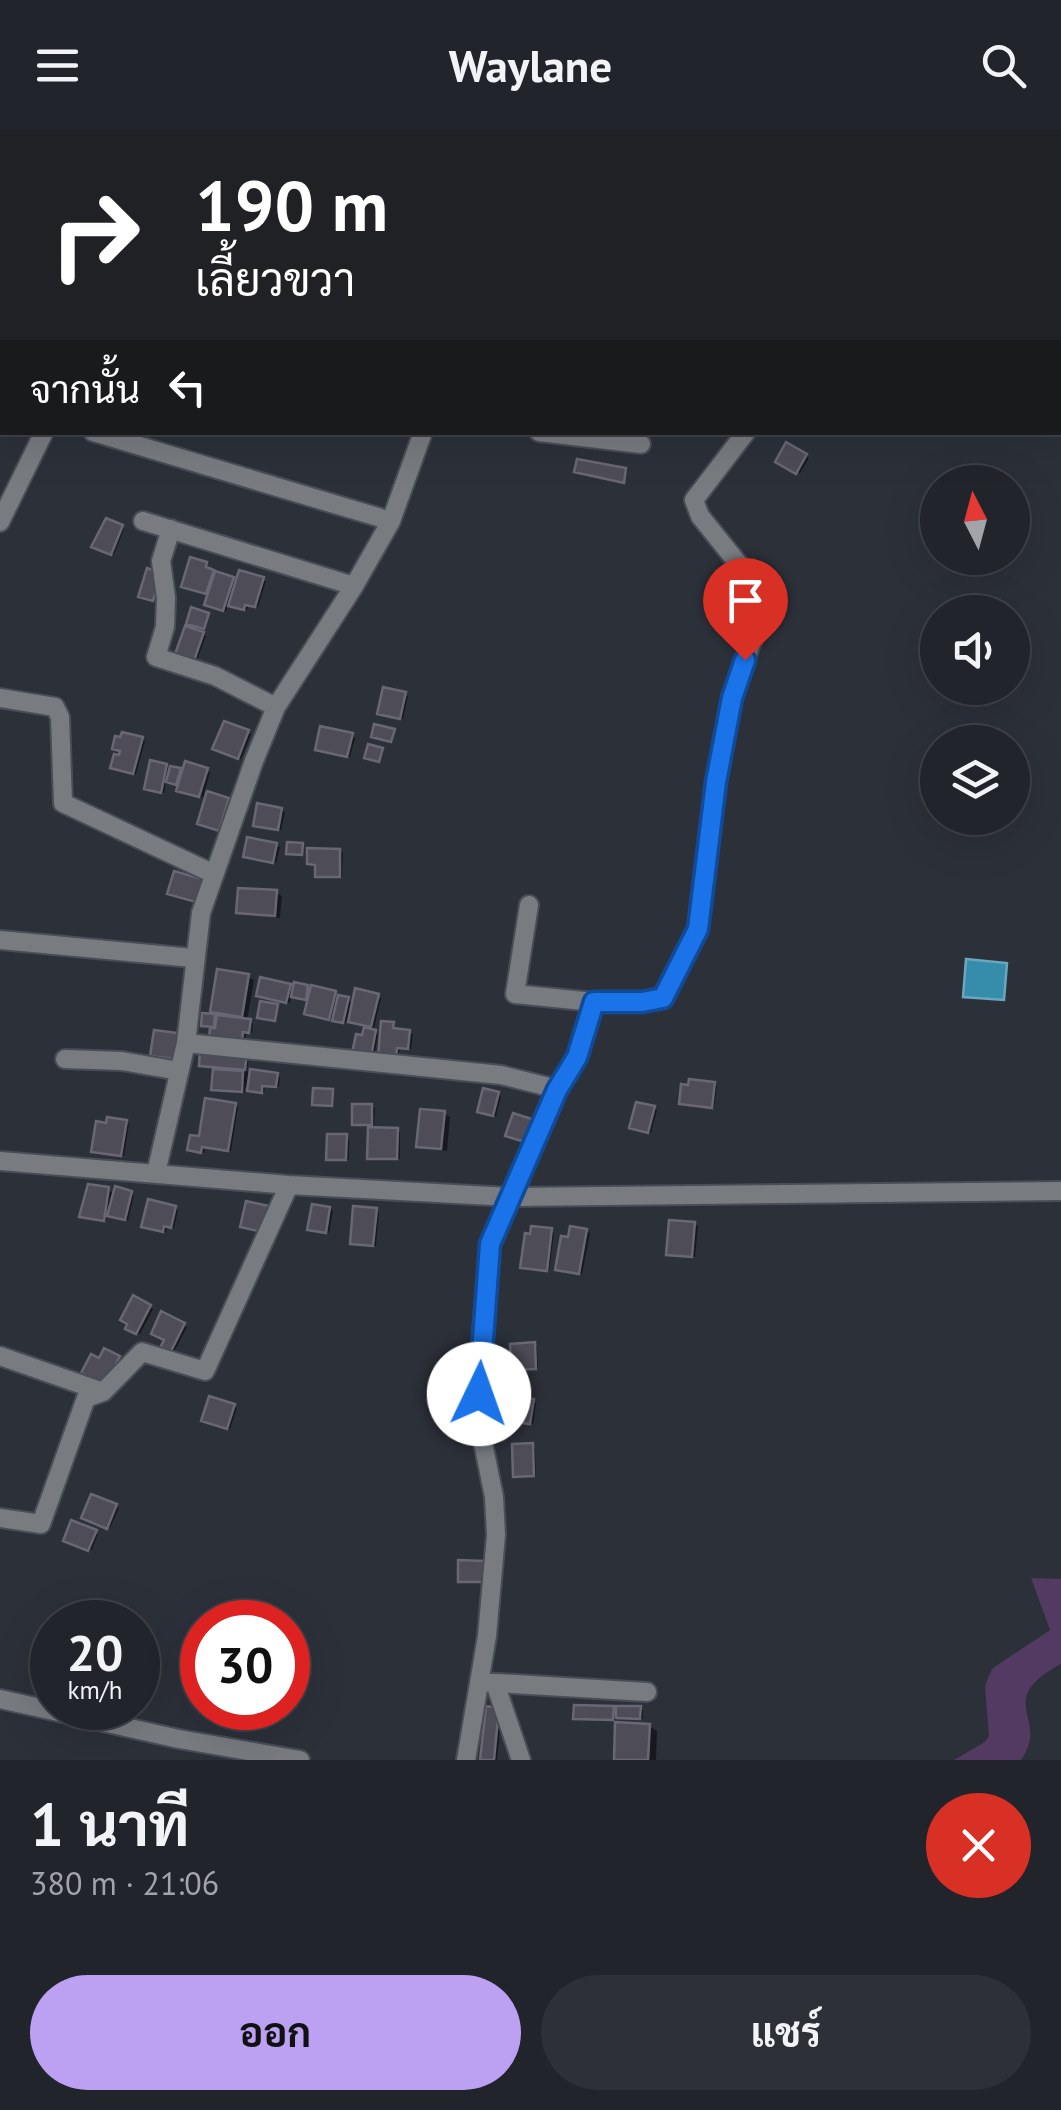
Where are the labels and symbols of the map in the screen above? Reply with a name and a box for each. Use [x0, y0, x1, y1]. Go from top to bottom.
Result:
north arrow [920, 465, 1030, 575]
pin [703, 558, 788, 661]
position arrow [427, 1342, 531, 1446]
speed limit sign: 30 [180, 1600, 310, 1730]

